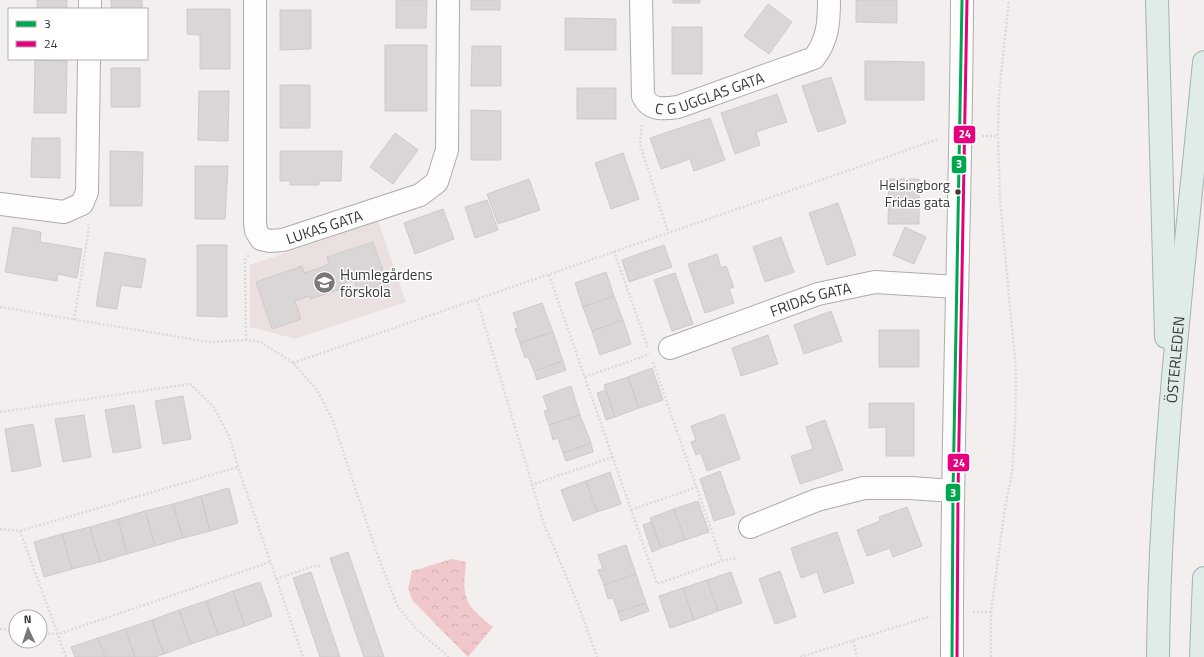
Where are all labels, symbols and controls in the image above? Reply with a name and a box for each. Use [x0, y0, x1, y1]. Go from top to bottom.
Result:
legend [8, 8, 148, 60]
text: 3 [44, 14, 51, 33]
text: 24 [44, 34, 58, 53]
street label: C G UGGLAS GATA [654, 65, 767, 120]
line badge: 24 [953, 125, 976, 144]
text: 24 [959, 126, 971, 142]
line badge: 3 [951, 155, 967, 174]
text: 3 [956, 156, 962, 172]
place label: Helsingborg Fridas gata [879, 174, 950, 212]
marker: Helsingborg Fridas gata [953, 187, 963, 197]
street label: LUKAS GATA [283, 203, 365, 250]
place label: Humlegårdens förskola [340, 263, 432, 303]
school or university icon: Humlegårdens förskola [312, 270, 338, 296]
street label: FRIDAS GATA [766, 276, 853, 322]
street label: ÖSTERLEDEN [1159, 315, 1190, 404]
line badge: 24 [947, 453, 970, 472]
text: 24 [953, 455, 965, 471]
line badge: 3 [945, 483, 961, 502]
text: 3 [950, 485, 956, 501]
north arrow [8, 609, 48, 649]
text: N [23, 611, 32, 627]

